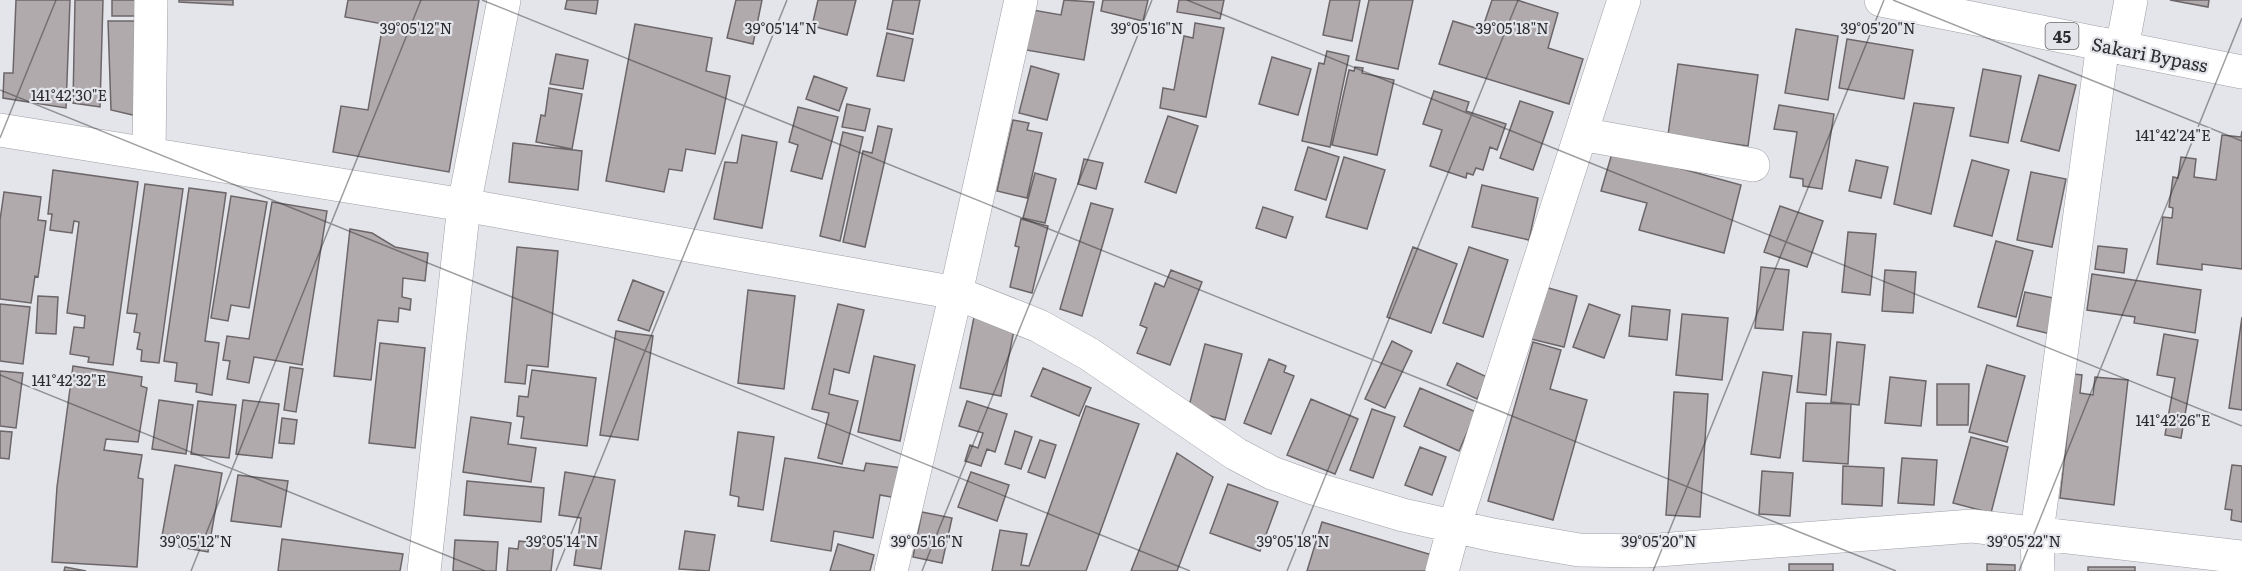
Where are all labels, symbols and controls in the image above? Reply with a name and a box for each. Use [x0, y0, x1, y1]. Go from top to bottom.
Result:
text: 39°05'12"N [380, 16, 452, 39]
text: 39°05'14"N [745, 16, 817, 39]
text: 39°05'16"N [1110, 16, 1184, 39]
text: 39°05'18"N [1475, 16, 1549, 39]
text: 39°05'20"N [1840, 16, 1916, 39]
road number: 45 [2046, 23, 2078, 49]
street label: Sakari Bypass [2090, 30, 2210, 78]
text: 141°42'30"E [31, 83, 107, 106]
text: 141°42'24"E [2135, 123, 2211, 146]
text: 141°42'32"E [32, 368, 106, 391]
text: 141°42'26"E [2135, 408, 2211, 431]
text: 39°05'12"N [160, 529, 232, 552]
text: 39°05'14"N [526, 529, 598, 552]
text: 39°05'16"N [890, 529, 964, 552]
text: 39°05'18"N [1256, 529, 1330, 552]
text: 39°05'20"N [1621, 529, 1697, 552]
text: 39°05'22"N [1987, 529, 2061, 552]

